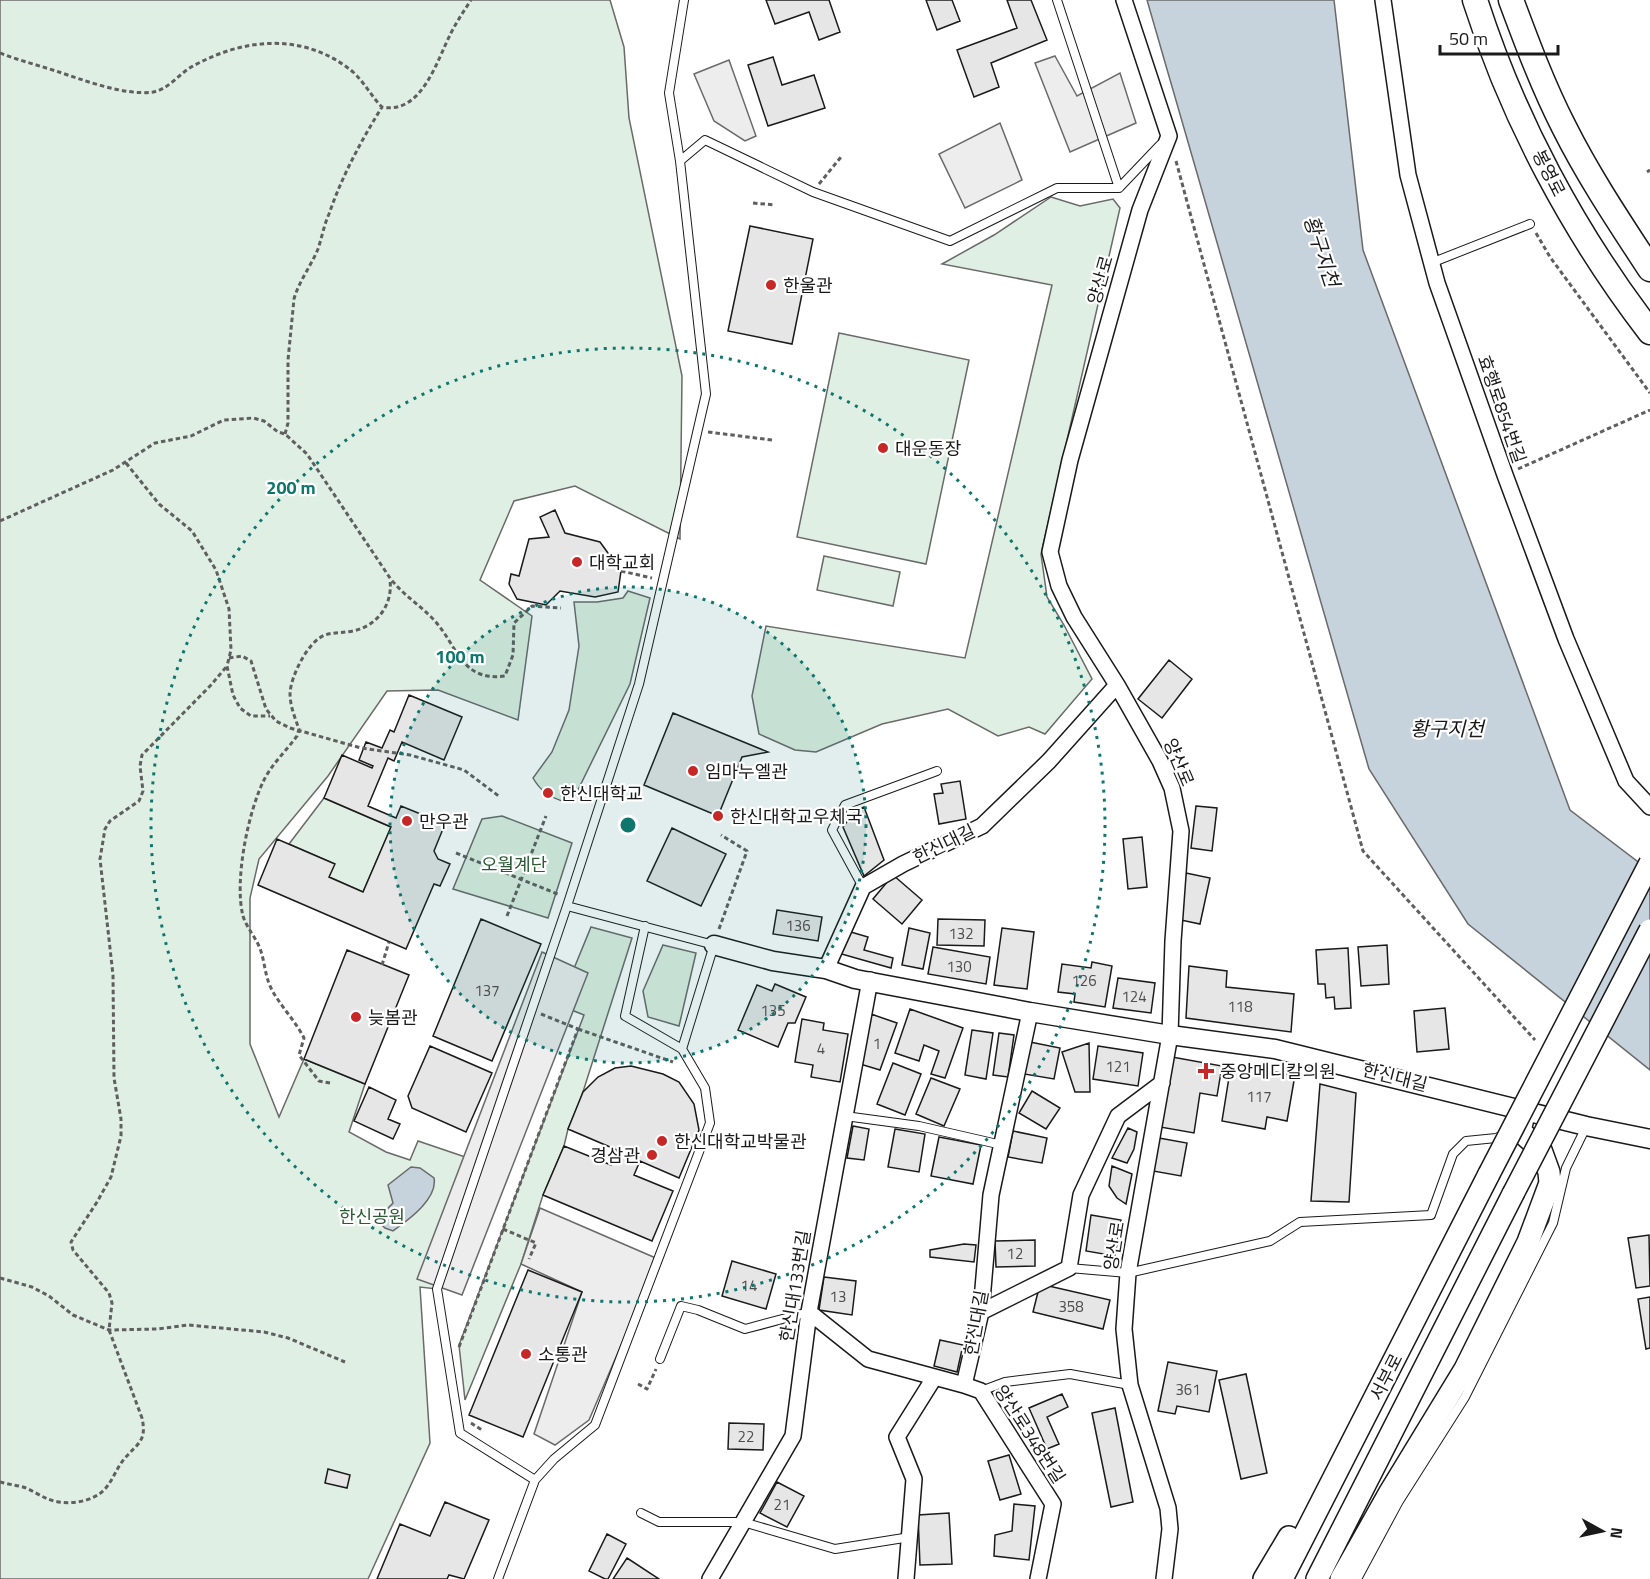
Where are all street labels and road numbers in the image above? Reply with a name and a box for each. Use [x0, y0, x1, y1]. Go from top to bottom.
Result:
street label: 봉영로 [1526, 145, 1572, 201]
street label: 양산로 [1080, 252, 1120, 308]
street label: 효행로854번길 [1471, 351, 1533, 467]
street label: 양산로 [1157, 734, 1201, 790]
street label: 한신대길 [908, 817, 980, 871]
street label: 한신대길 [1360, 1056, 1430, 1098]
street label: 양산로 [1097, 1219, 1131, 1273]
street label: 한신대133번길 [773, 1228, 817, 1344]
street label: 한신대길 [957, 1288, 995, 1358]
street label: 서부로 [1363, 1349, 1409, 1405]
street label: 양산로348번길 [988, 1379, 1072, 1489]

